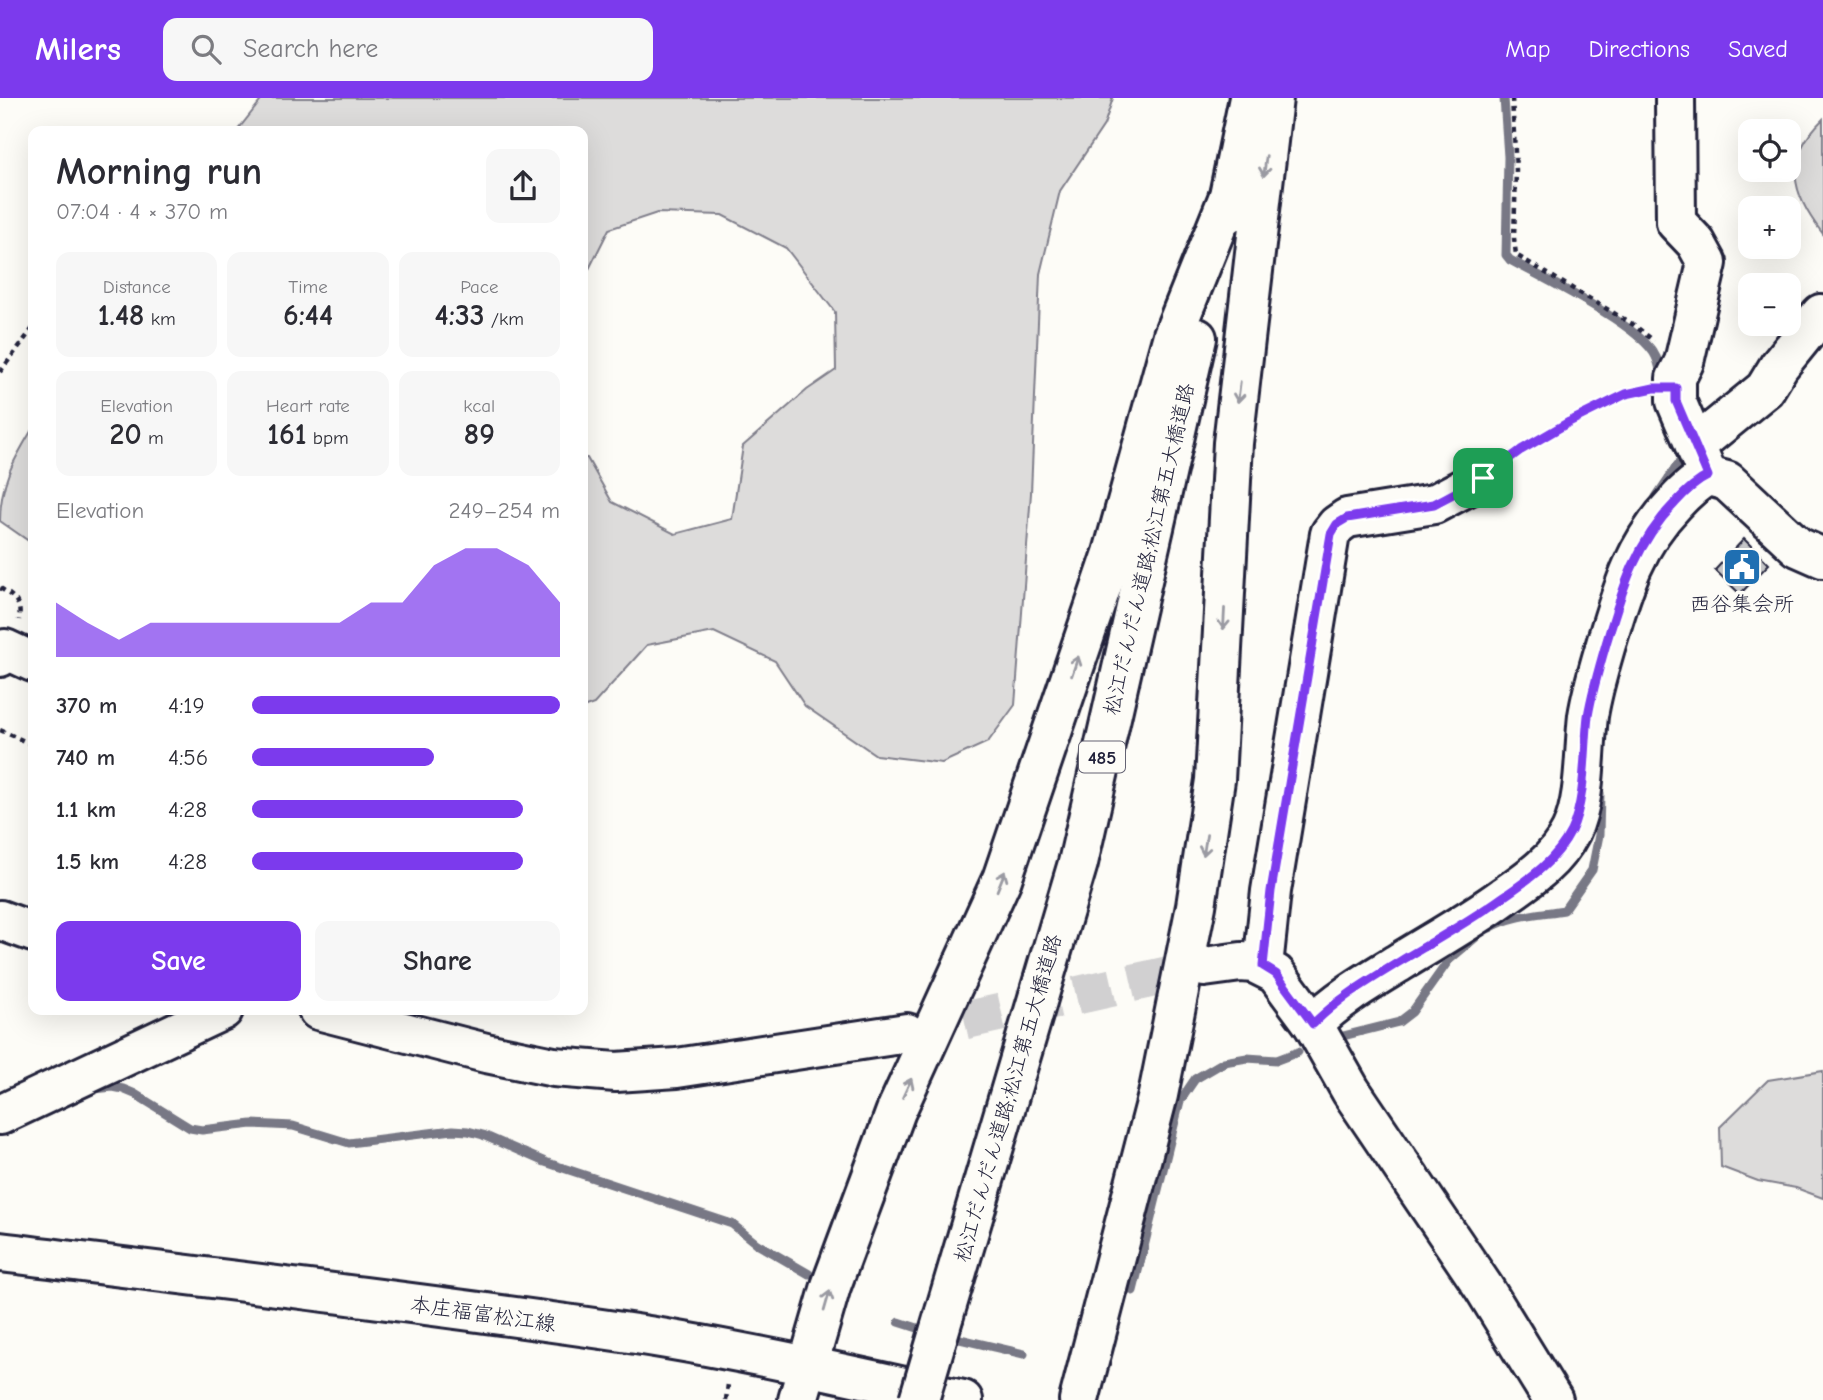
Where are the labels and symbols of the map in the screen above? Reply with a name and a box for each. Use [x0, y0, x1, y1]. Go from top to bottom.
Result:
one-way arrow [1258, 154, 1271, 177]
one-way arrow [1232, 380, 1245, 403]
street label: 松江だんだん道路;松江第五大橋道路 [1099, 381, 1199, 717]
pin [1453, 448, 1513, 508]
public building icon: 西谷集会所 [1721, 546, 1763, 588]
place label: 西谷集会所 [1690, 592, 1795, 616]
one-way arrow [1217, 607, 1230, 630]
one-way arrow [1070, 655, 1082, 677]
road number: 485 [1079, 742, 1125, 772]
one-way arrow [1198, 833, 1211, 856]
one-way arrow [995, 871, 1008, 892]
street label: 松江だんだん道路;松江第五大橋道路 [950, 931, 1066, 1265]
one-way arrow [900, 1078, 914, 1099]
one-way arrow [821, 1290, 834, 1312]
street label: 本庄福富松江線 [409, 1292, 557, 1336]

